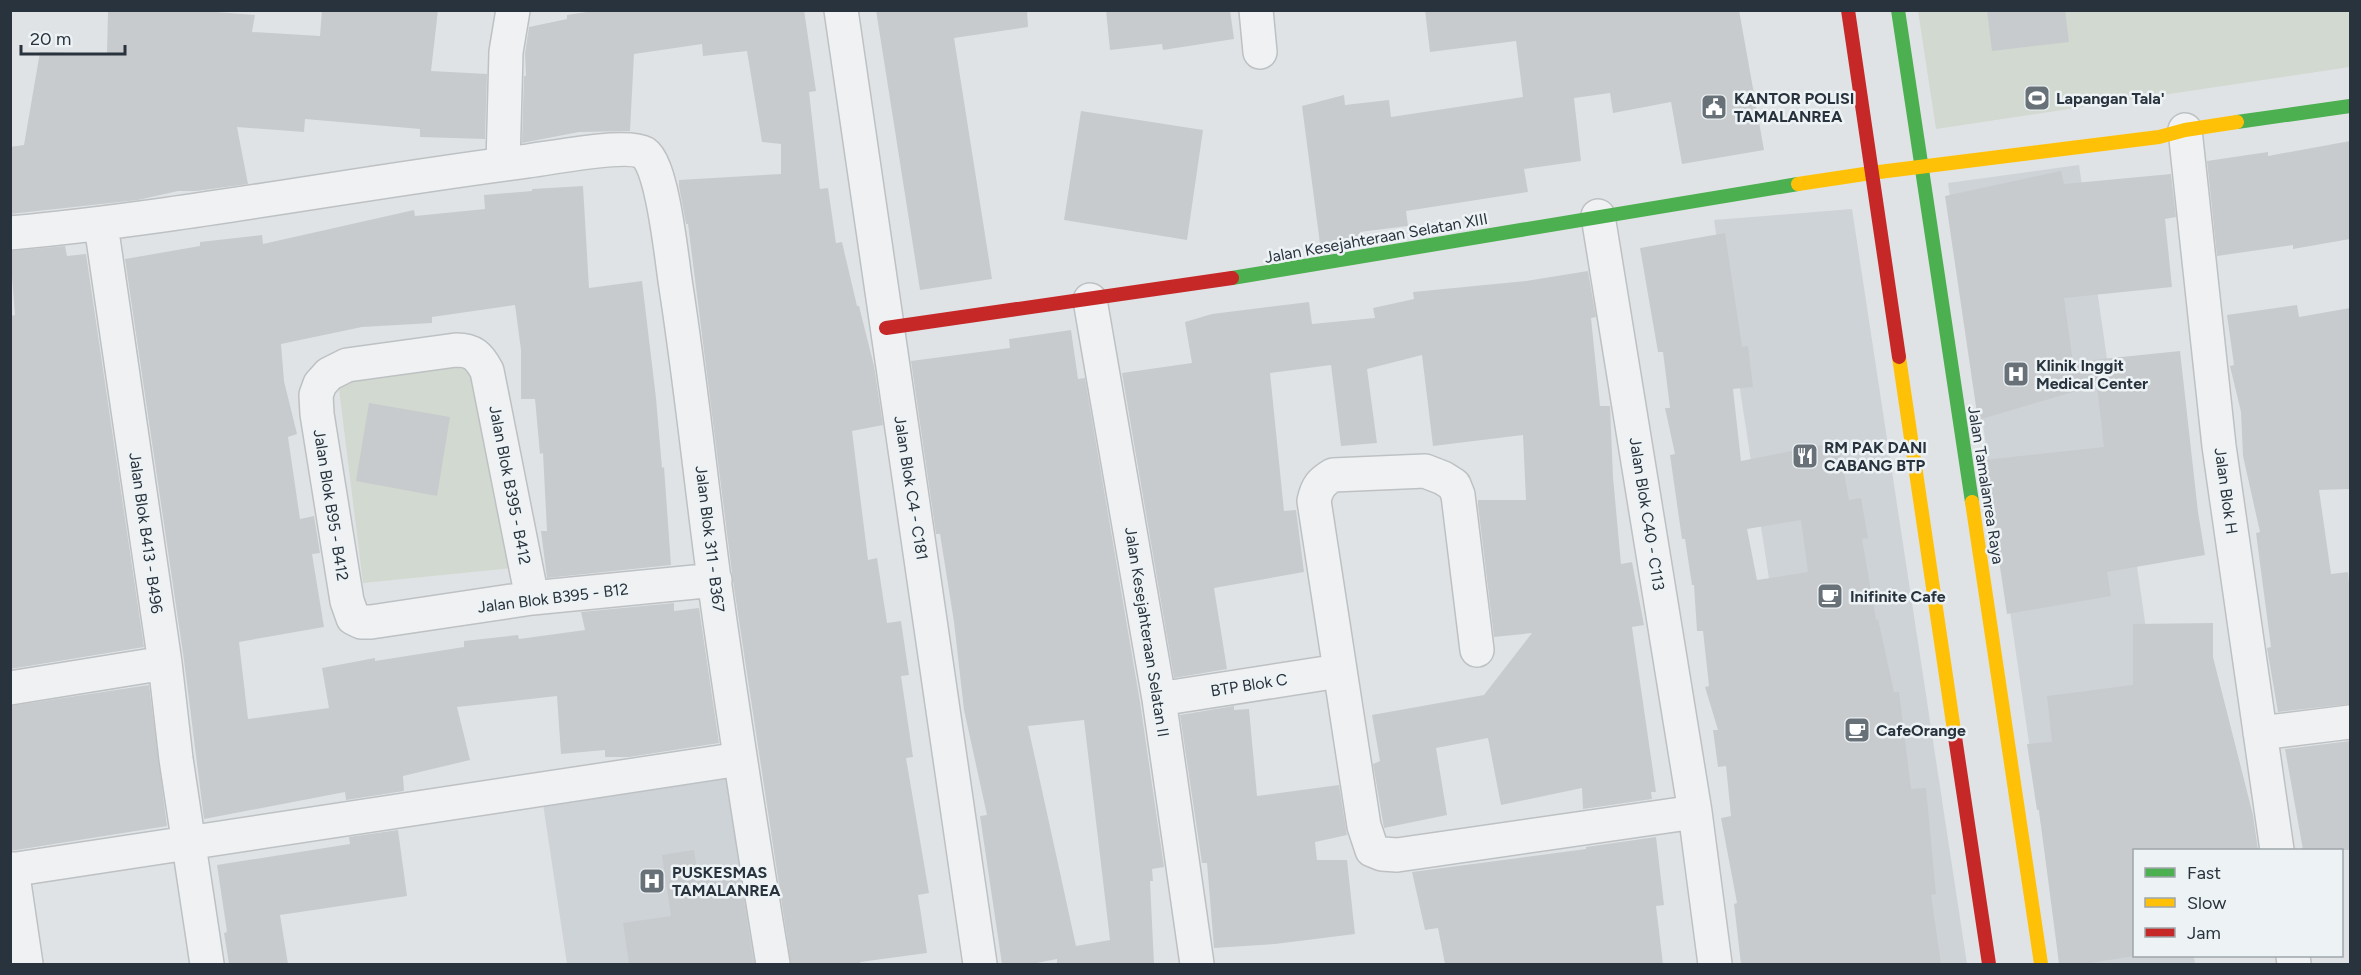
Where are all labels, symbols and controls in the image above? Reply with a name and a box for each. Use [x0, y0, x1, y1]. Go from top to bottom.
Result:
scale bar [21, 18, 124, 56]
text: 20 m [30, 28, 71, 50]
sports icon: Lapangan Tala' [2022, 83, 2052, 113]
place label: KANTOR POLISI TAMALANREA [1734, 89, 1854, 126]
place label: Lapangan Tala' [2056, 89, 2165, 108]
public building icon: KANTOR POLISI TAMALANREA [1699, 92, 1729, 122]
street label: Jalan Kesejahteraan Selatan XIII [1263, 209, 1489, 267]
place label: Klinik Inggit Medical Center [2036, 356, 2148, 393]
hospital icon: Klinik Inggit Medical Center [2001, 359, 2031, 389]
street label: Jalan Blok B395 - B412 [485, 404, 535, 566]
street label: Jalan Tamalanrea Raya [1964, 404, 2008, 566]
street label: Jalan Blok C4 - C181 [890, 414, 932, 562]
street label: Jalan Blok B95 - B412 [310, 428, 352, 582]
street label: Jalan Blok C40 - C113 [1625, 436, 1669, 592]
place label: RM PAK DANI CABANG BTP [1824, 438, 1927, 475]
restaurant icon: RM PAK DANI CABANG BTP [1790, 441, 1820, 471]
street label: Jalan Blok H [2211, 446, 2241, 536]
street label: Jalan Blok B413 - B496 [125, 451, 167, 615]
street label: Jalan Blok 311 - B367 [692, 464, 728, 614]
street label: Jalan Kesejahteraan Selatan II [1121, 526, 1173, 738]
street label: Jalan Blok B395 - B12 [476, 579, 630, 617]
cafe icon: Inifinite Cafe [1815, 581, 1845, 611]
place label: Inifinite Cafe [1850, 587, 1946, 606]
street label: BTP Blok C [1209, 670, 1289, 700]
cafe icon: CafeOrange [1842, 715, 1872, 745]
place label: CafeOrange [1876, 721, 1966, 740]
legend [2133, 849, 2343, 957]
text: Fast [2187, 862, 2221, 884]
place label: PUSKESMAS TAMALANREA [672, 863, 781, 900]
hospital icon: PUSKESMAS TAMALANREA [637, 866, 667, 896]
text: Slow [2187, 892, 2226, 914]
text: Jam [2187, 922, 2221, 944]

